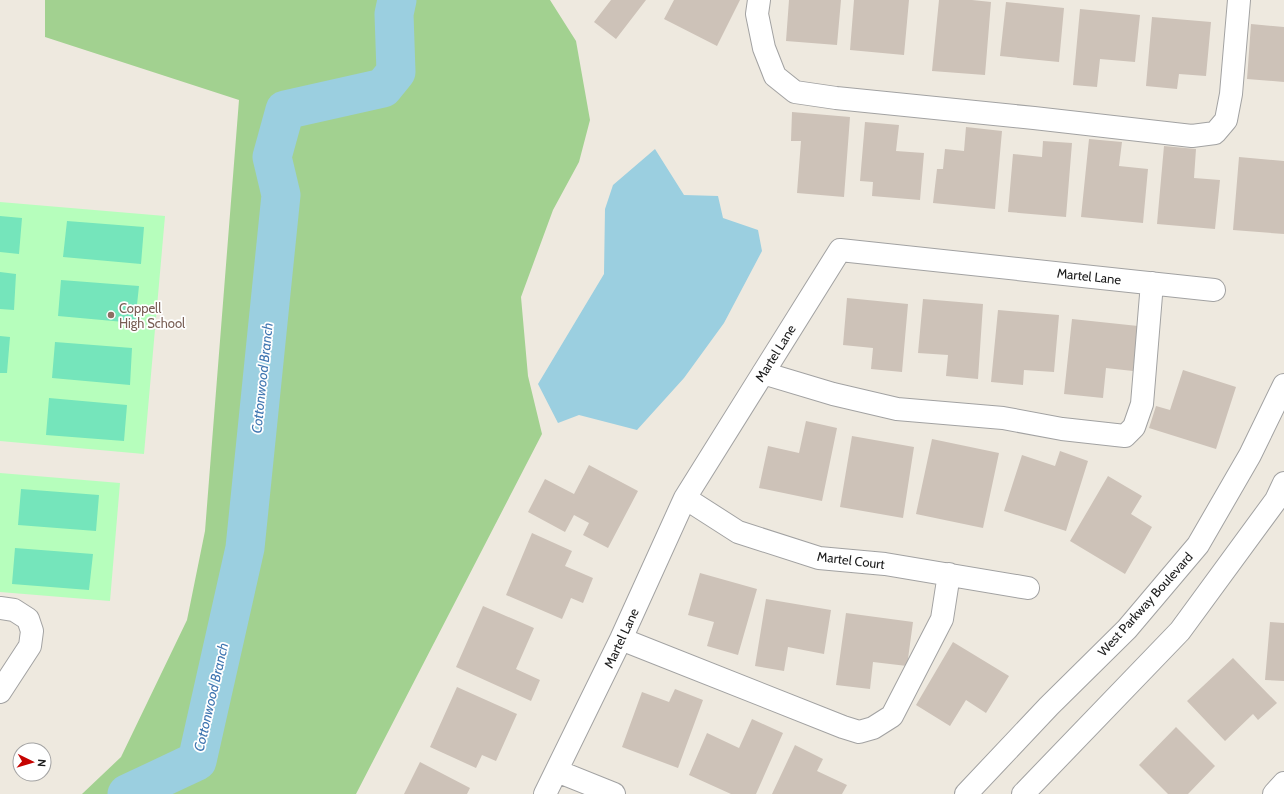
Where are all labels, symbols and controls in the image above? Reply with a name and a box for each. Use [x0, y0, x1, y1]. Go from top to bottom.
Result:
street label: Martel Lane [1056, 265, 1122, 287]
place label: Coppell High School [119, 300, 185, 331]
marker: Coppell High School [106, 310, 116, 320]
street label: Martel Lane [751, 321, 799, 385]
water label: Cottonwood Branch [247, 322, 277, 434]
street label: Martel Court [816, 548, 886, 572]
street label: West Parkway Boulevard [1094, 549, 1196, 659]
street label: Martel Lane [600, 605, 642, 671]
water label: Cottonwood Branch [190, 641, 232, 753]
north arrow [12, 742, 52, 782]
text: N [35, 758, 49, 767]

